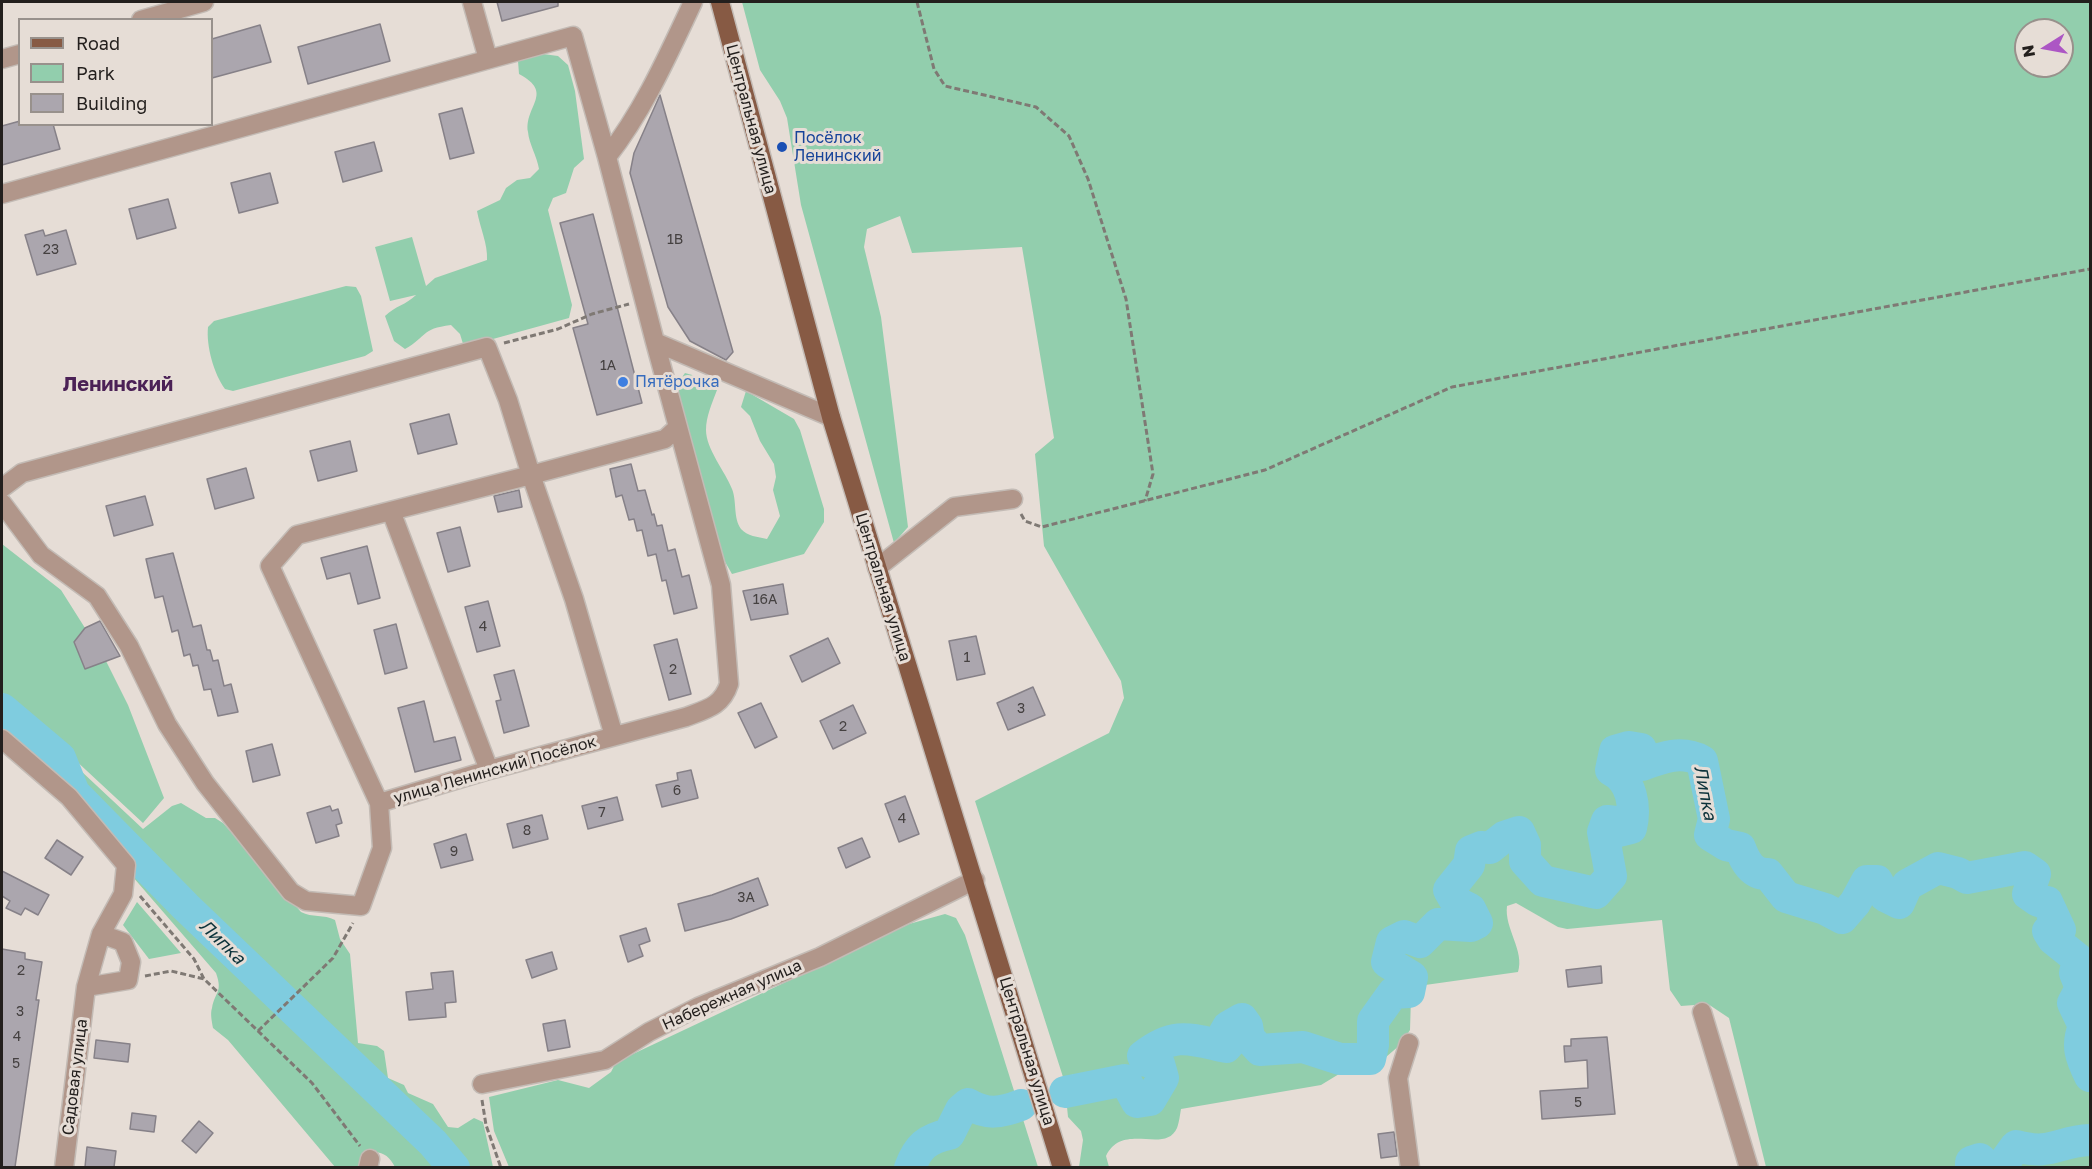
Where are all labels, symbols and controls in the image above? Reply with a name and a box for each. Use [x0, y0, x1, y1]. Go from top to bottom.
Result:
legend [18, 18, 213, 126]
north arrow [2014, 18, 2074, 78]
text: Road [76, 32, 120, 54]
street label: Центральная улица [722, 42, 780, 196]
text: N [2017, 43, 2039, 59]
text: Park [76, 62, 115, 84]
text: Building [76, 92, 147, 114]
place label: Посёлок Ленинский [794, 128, 881, 166]
marker: Посёлок Ленинский [775, 140, 789, 154]
house number: 1В [667, 232, 683, 248]
house number: 23 [43, 242, 59, 258]
house number: 1А [600, 358, 616, 374]
place label: Пятёрочка [635, 372, 719, 392]
district label: Ленинский [63, 373, 173, 397]
marker: Пятёрочка [616, 375, 630, 389]
street label: Центральная улица [851, 510, 915, 664]
house number: 16А [753, 592, 777, 608]
house number: 4 [479, 619, 487, 635]
house number: 1 [964, 650, 970, 666]
house number: 2 [669, 662, 677, 678]
house number: 3 [1017, 701, 1025, 717]
house number: 2 [839, 719, 847, 735]
street label: улица Ленинский Посёлок [391, 732, 599, 808]
water label: Липка [1689, 764, 1721, 822]
house number: 6 [673, 783, 681, 799]
house number: 7 [598, 805, 606, 821]
house number: 4 [898, 811, 906, 827]
house number: 8 [523, 823, 531, 839]
house number: 9 [450, 844, 458, 860]
house number: 3А [737, 890, 755, 906]
water label: Липка [195, 915, 249, 969]
street label: Набережная улица [659, 956, 805, 1034]
house number: 2 [17, 963, 25, 979]
street label: Центральная улица [995, 974, 1059, 1128]
house number: 3 [16, 1004, 24, 1020]
street label: Садовая улица [58, 1018, 92, 1136]
house number: 4 [13, 1029, 21, 1045]
house number: 5 [12, 1056, 20, 1072]
house number: 5 [1574, 1095, 1582, 1111]

